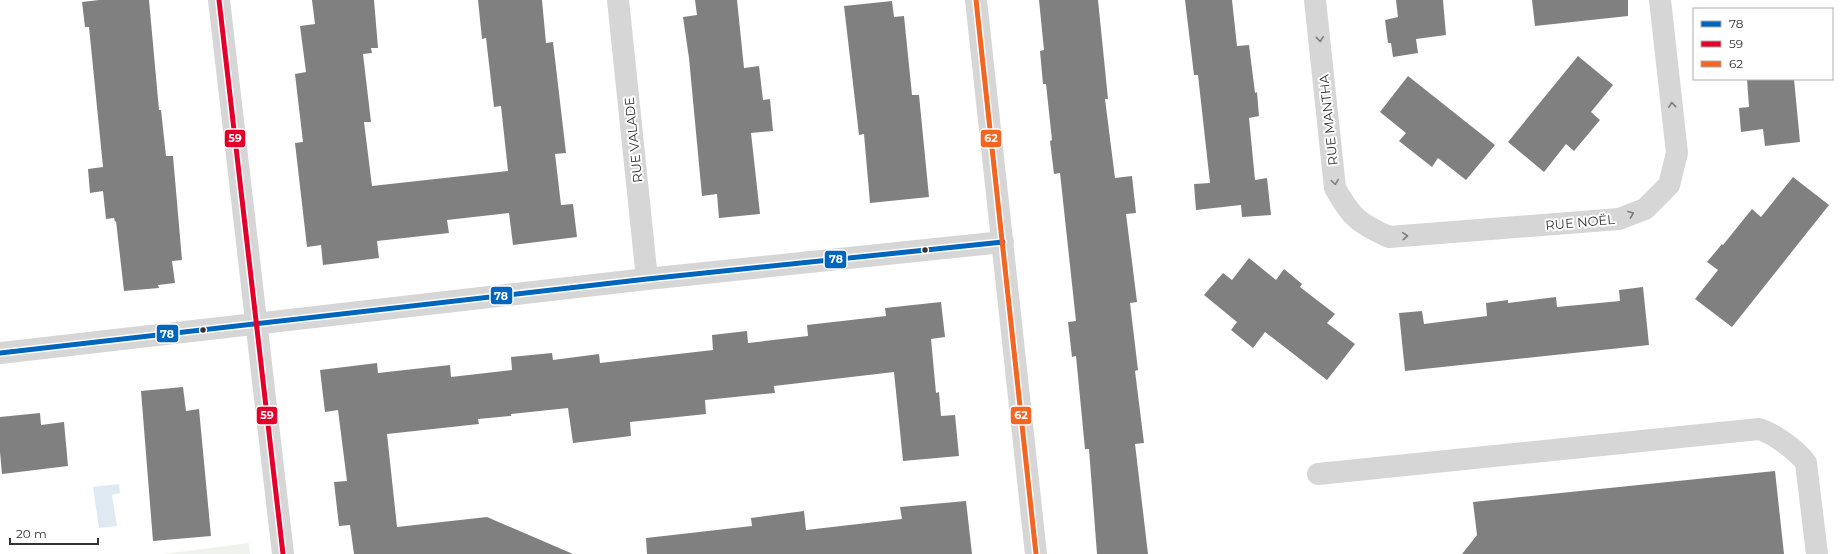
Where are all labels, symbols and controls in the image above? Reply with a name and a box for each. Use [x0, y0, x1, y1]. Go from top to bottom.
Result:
legend [1693, 8, 1833, 80]
text: 78 [1729, 16, 1744, 31]
one-way arrow [1315, 36, 1324, 42]
text: 59 [1729, 36, 1743, 51]
text: 62 [1729, 56, 1743, 71]
street label: RUE MANTHA [1315, 73, 1341, 166]
street label: RUE VALADE [621, 96, 645, 184]
one-way arrow [1668, 102, 1677, 108]
line badge: 59 [224, 129, 246, 148]
line badge: 62 [980, 129, 1002, 148]
text: 59 [228, 131, 242, 145]
text: 62 [984, 131, 998, 145]
one-way arrow [1330, 179, 1339, 185]
street label: RUE NOËL [1545, 211, 1616, 233]
one-way arrow [1628, 211, 1635, 219]
one-way arrow [1402, 231, 1408, 240]
unlabelled marker [920, 245, 930, 255]
line badge: 78 [824, 250, 847, 269]
text: 78 [829, 252, 843, 266]
line badge: 78 [490, 286, 513, 305]
text: 78 [494, 289, 508, 303]
line badge: 78 [156, 324, 179, 343]
unlabelled marker [198, 325, 208, 335]
text: 78 [160, 327, 174, 341]
line badge: 59 [256, 406, 278, 425]
line badge: 62 [1010, 406, 1032, 425]
text: 59 [260, 408, 274, 422]
text: 62 [1014, 408, 1028, 422]
scale bar [10, 520, 98, 546]
text: 20 m [16, 526, 47, 541]

